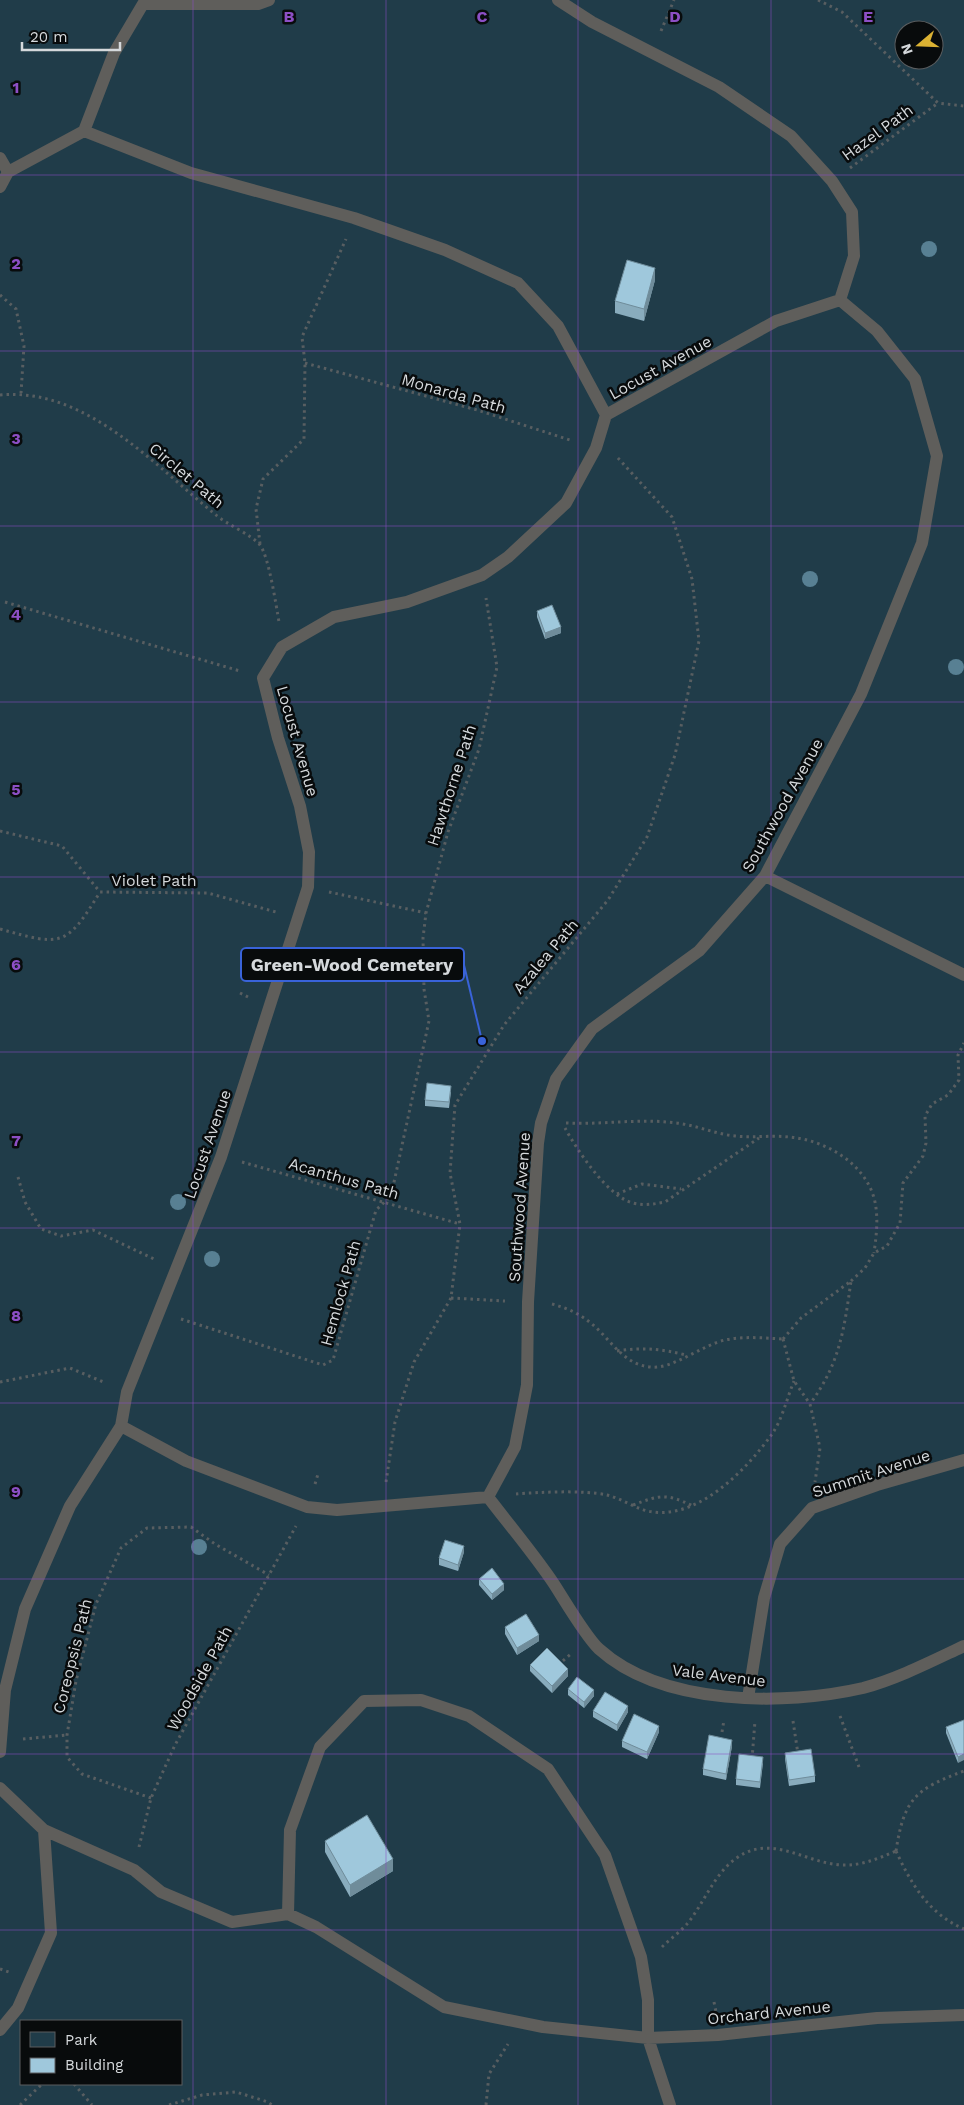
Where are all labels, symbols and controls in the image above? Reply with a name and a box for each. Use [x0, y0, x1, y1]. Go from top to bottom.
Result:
text: B [284, 7, 295, 26]
text: C [477, 7, 488, 26]
text: D [669, 7, 681, 26]
text: E [863, 7, 873, 26]
scale bar [22, 20, 120, 52]
north arrow [894, 20, 944, 70]
text: 20 m [30, 28, 68, 46]
text: N [897, 42, 916, 57]
text: 1 [13, 78, 19, 97]
street label: Hazel Path [838, 100, 917, 165]
text: 2 [11, 254, 21, 273]
street label: Locust Avenue [606, 331, 715, 403]
street label: Monarda Path [400, 370, 508, 417]
text: 3 [11, 429, 21, 448]
street label: Circlet Path [145, 439, 228, 512]
text: 4 [11, 605, 21, 624]
street label: Locust Avenue [273, 684, 322, 799]
street label: Hawthorne Path [423, 722, 480, 848]
street label: Southwood Avenue [738, 735, 827, 875]
text: 5 [11, 780, 21, 799]
street label: Violet Path [111, 871, 197, 890]
street label: Azalea Path [509, 915, 582, 997]
callout: Green-Wood Cemetery [241, 948, 464, 981]
text: Green-Wood Cemetery [251, 954, 454, 975]
text: 6 [11, 955, 21, 974]
street label: Locust Avenue [180, 1087, 235, 1201]
text: 7 [11, 1131, 21, 1150]
street label: Southwood Avenue [505, 1132, 534, 1282]
street label: Acanthus Path [287, 1154, 401, 1203]
street label: Hemlock Path [316, 1238, 365, 1348]
text: 8 [11, 1306, 21, 1325]
street label: Summit Avenue [810, 1445, 933, 1502]
text: 9 [11, 1482, 21, 1501]
street label: Coreopsis Path [49, 1597, 96, 1715]
street label: Woodside Path [163, 1623, 236, 1734]
street label: Vale Avenue [671, 1660, 767, 1691]
street label: Orchard Avenue [706, 1997, 832, 2028]
legend [20, 2020, 182, 2085]
text: Park [65, 2031, 98, 2049]
text: Building [65, 2056, 123, 2074]

